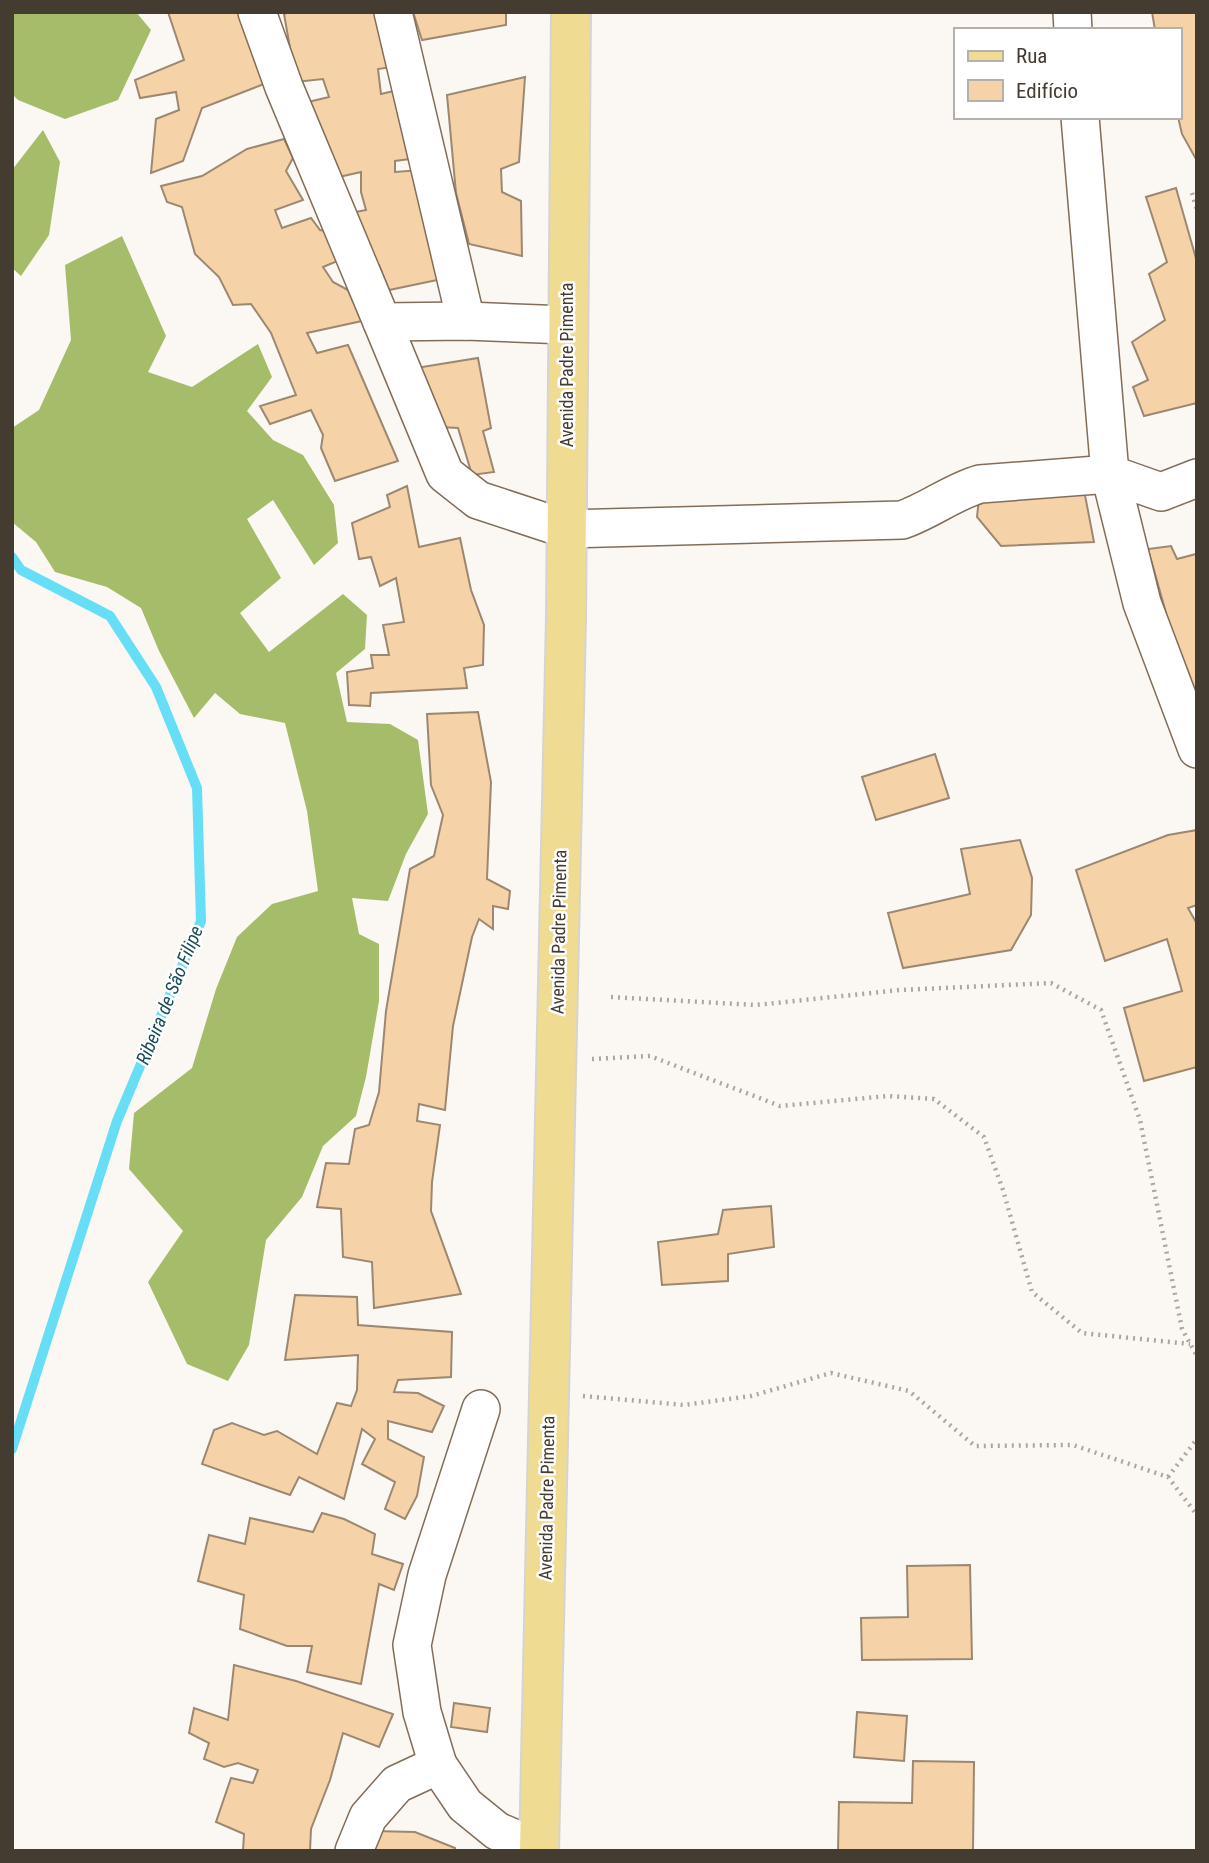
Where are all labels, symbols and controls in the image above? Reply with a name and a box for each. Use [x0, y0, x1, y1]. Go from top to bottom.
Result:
legend [954, 28, 1181, 119]
text: Rua [1016, 44, 1047, 68]
text: Edifício [1016, 79, 1078, 103]
street label: Avenida Padre Pimenta [556, 283, 577, 447]
street label: Avenida Padre Pimenta [547, 850, 570, 1014]
water label: Ribeira de São Filipe [131, 922, 208, 1068]
street label: Avenida Padre Pimenta [535, 1416, 558, 1580]

